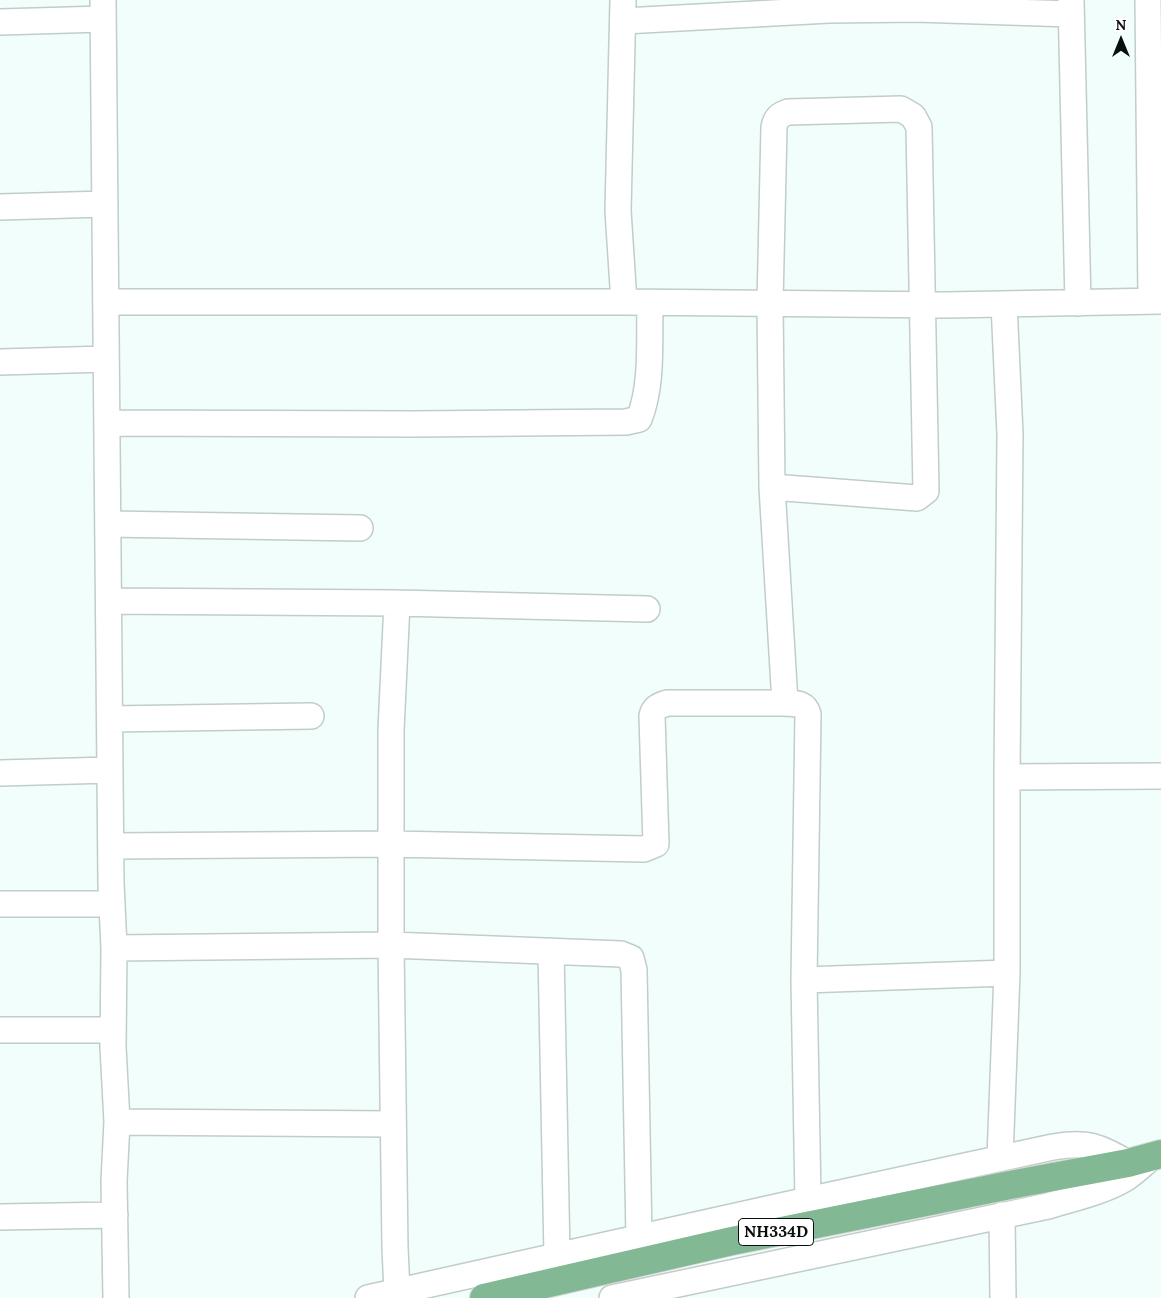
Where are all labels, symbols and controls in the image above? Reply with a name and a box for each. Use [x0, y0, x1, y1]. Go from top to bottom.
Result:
north arrow [1096, 15, 1146, 65]
text: N [1116, 16, 1126, 34]
road number: NH334D [738, 1218, 814, 1246]

